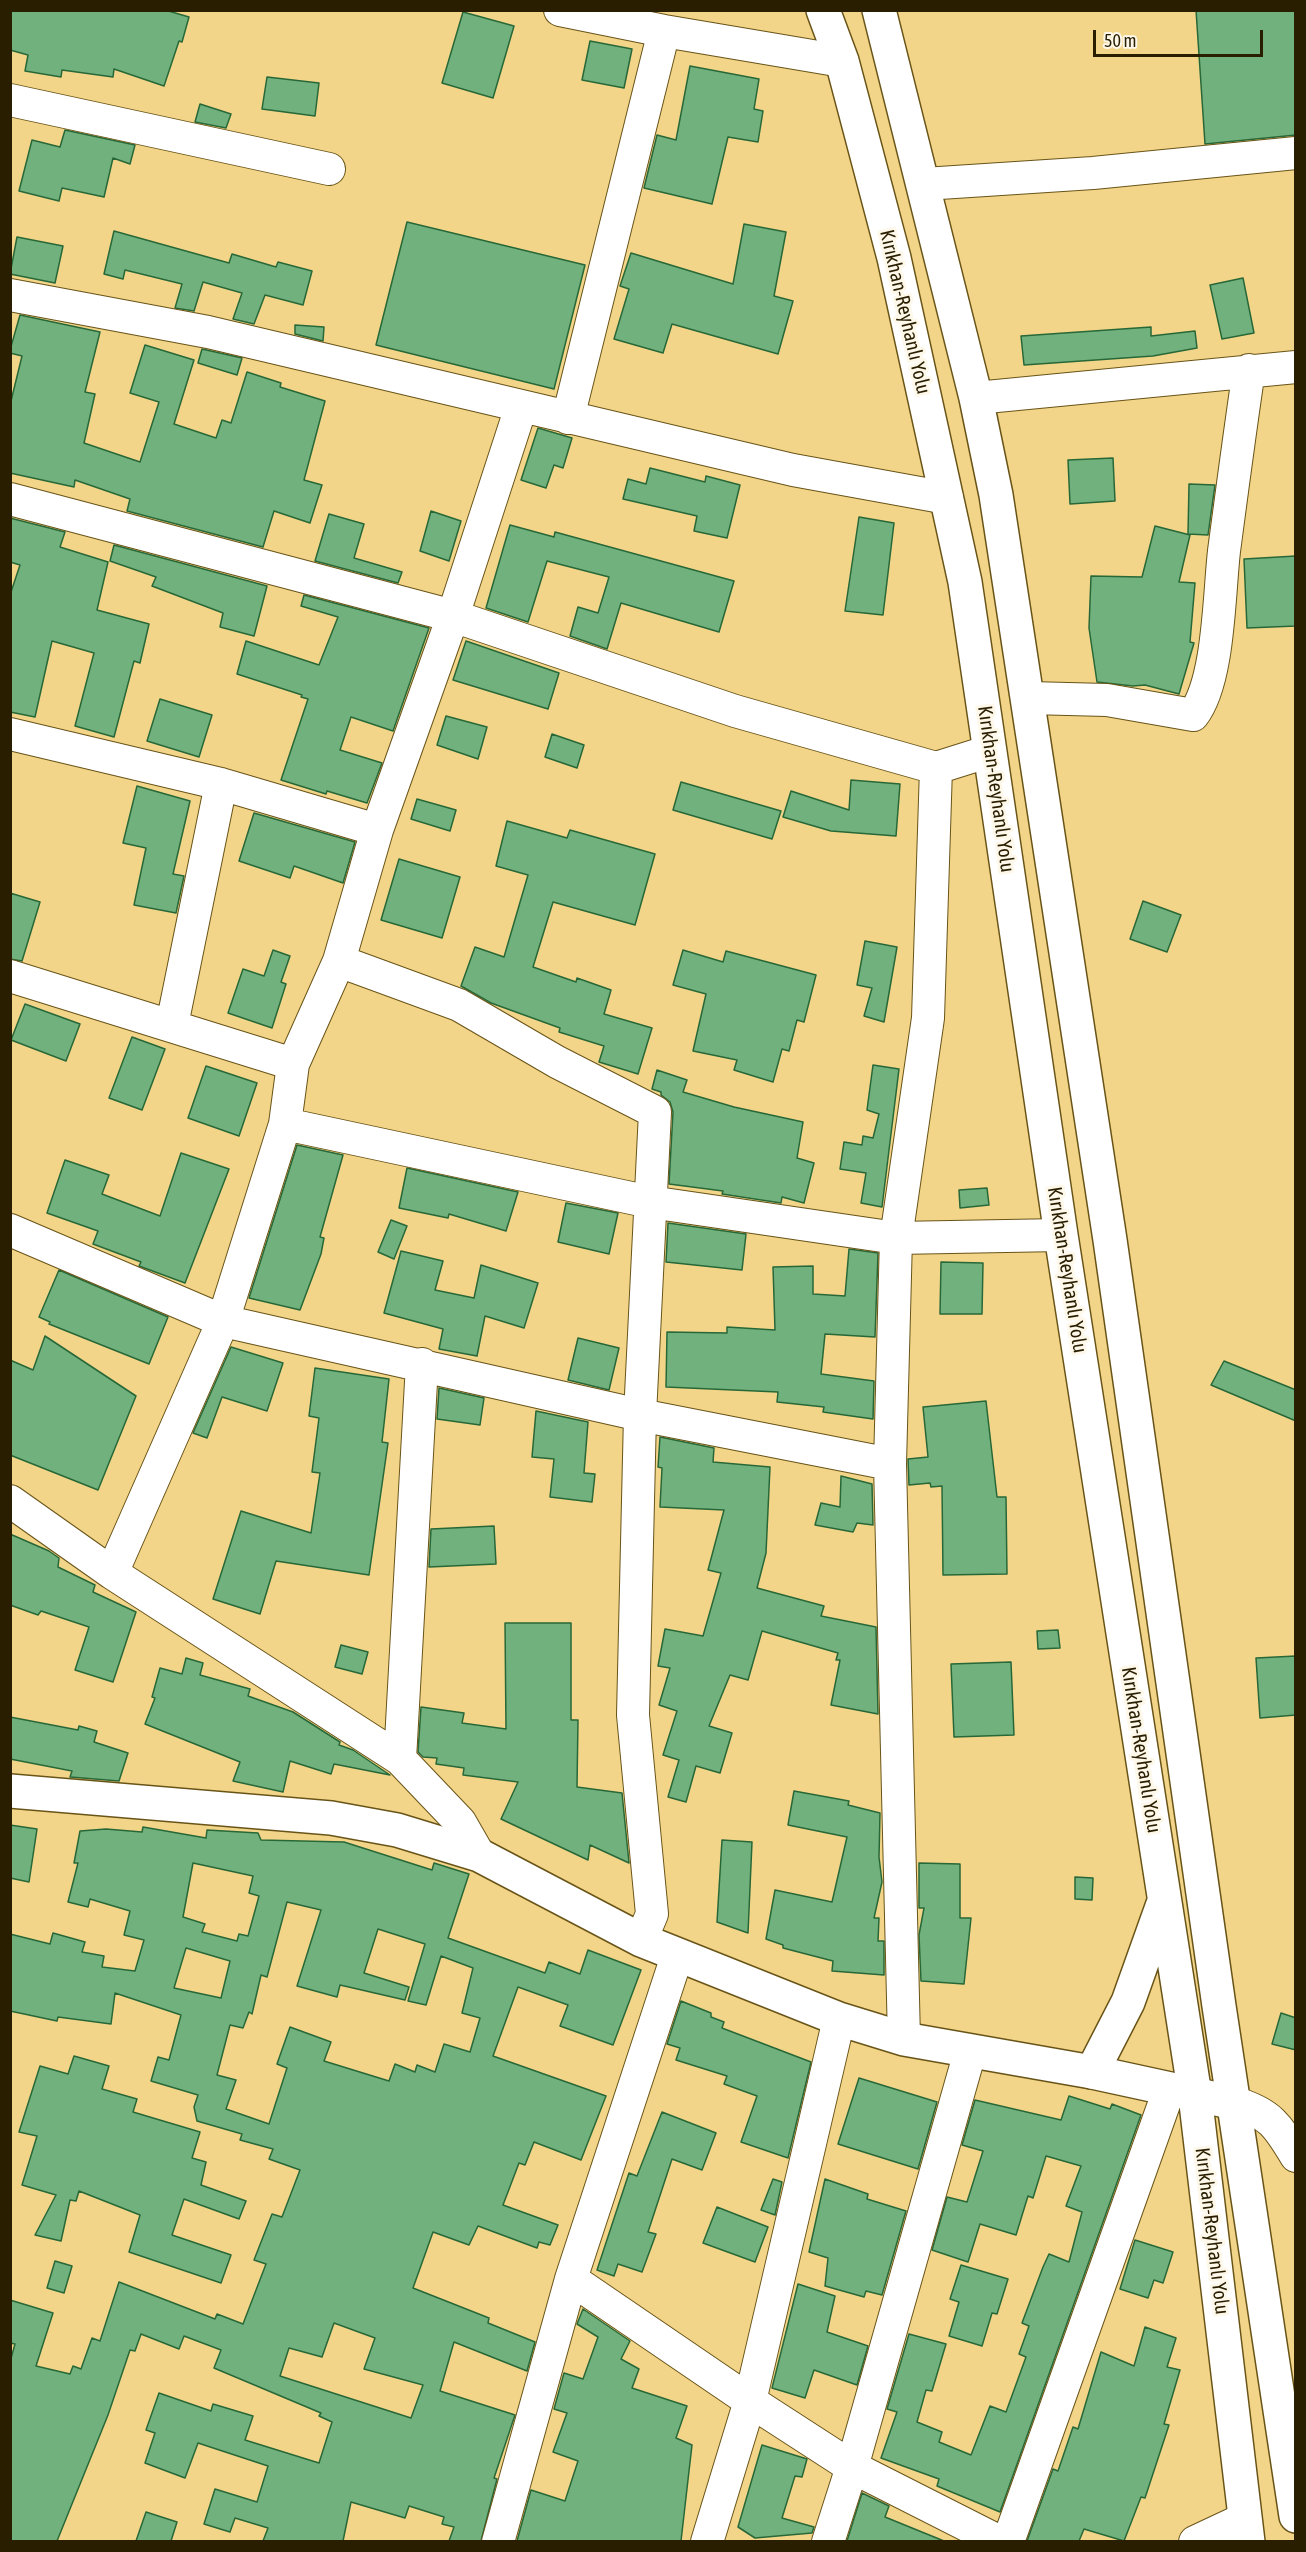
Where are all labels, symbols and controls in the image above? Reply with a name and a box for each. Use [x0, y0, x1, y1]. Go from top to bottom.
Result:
scale bar [1096, 18, 1266, 56]
text: 50 m [1104, 30, 1136, 51]
street label: Kırıkhan-Reyhanlı Yolu [874, 227, 936, 397]
street label: Kırıkhan-Reyhanlı Yolu [972, 704, 1020, 874]
street label: Kırıkhan-Reyhanlı Yolu [1042, 1185, 1092, 1355]
street label: Kırıkhan-Reyhanlı Yolu [1116, 1665, 1166, 1835]
street label: Kırıkhan-Reyhanlı Yolu [1190, 2146, 1234, 2316]

